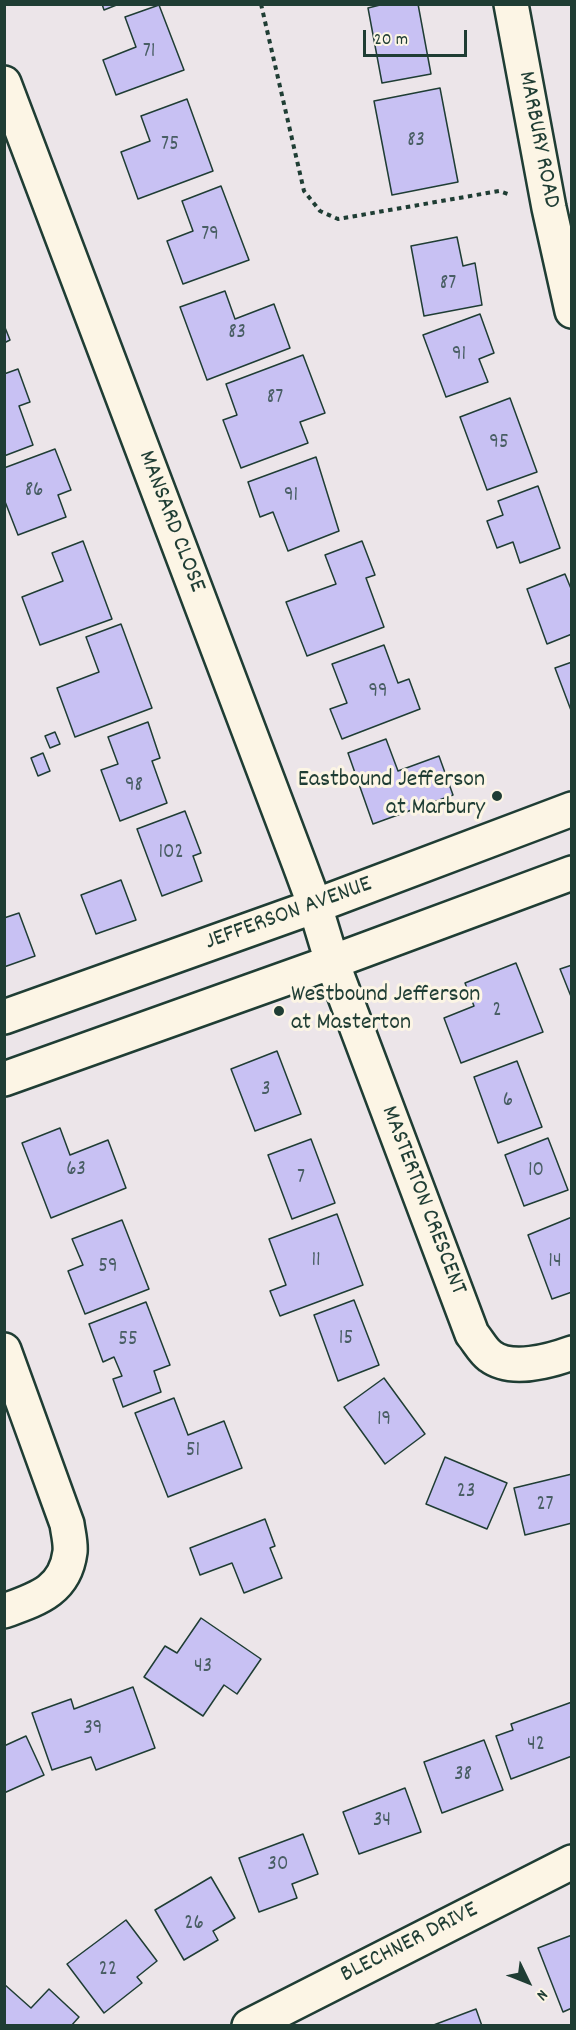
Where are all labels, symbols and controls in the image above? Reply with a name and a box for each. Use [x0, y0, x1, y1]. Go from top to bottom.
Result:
scale bar [366, 18, 470, 56]
text: 20 m [374, 28, 408, 53]
house number: 71 [143, 40, 155, 66]
street label: MARBURY ROAD [510, 69, 564, 211]
house number: 83 [407, 129, 425, 155]
house number: 75 [161, 133, 179, 159]
house number: 79 [201, 223, 219, 249]
house number: 87 [440, 272, 456, 298]
house number: 83 [228, 321, 246, 347]
house number: 91 [452, 343, 466, 369]
house number: 87 [267, 386, 283, 412]
house number: 95 [489, 431, 509, 457]
street label: MANSARD CLOSE [130, 447, 210, 597]
house number: 86 [25, 479, 43, 505]
house number: 91 [284, 484, 298, 510]
house number: 99 [368, 680, 388, 706]
place label: Eastbound Jefferson at Marbury [298, 768, 485, 824]
house number: 98 [125, 774, 143, 800]
marker: Eastbound Jefferson at Marbury [490, 789, 504, 803]
house number: 102 [158, 841, 184, 867]
street label: JEFFERSON AVENUE [202, 872, 376, 958]
place label: Westbound Jefferson at Masterton [291, 983, 480, 1039]
house number: 2 [492, 999, 502, 1025]
marker: Westbound Jefferson at Masterton [272, 1004, 286, 1018]
house number: 3 [261, 1078, 271, 1104]
house number: 6 [503, 1089, 513, 1115]
street label: MASTERTON CRESCENT [373, 1103, 471, 1299]
house number: 63 [66, 1158, 86, 1184]
house number: 10 [528, 1159, 544, 1185]
house number: 7 [297, 1166, 305, 1192]
house number: 11 [311, 1249, 321, 1275]
house number: 14 [548, 1250, 562, 1276]
house number: 59 [98, 1255, 118, 1281]
house number: 15 [339, 1327, 353, 1353]
house number: 55 [118, 1328, 138, 1354]
house number: 19 [377, 1408, 391, 1434]
house number: 51 [186, 1439, 200, 1465]
house number: 23 [457, 1480, 475, 1506]
house number: 27 [536, 1493, 554, 1519]
house number: 43 [194, 1655, 212, 1681]
house number: 39 [84, 1717, 102, 1743]
house number: 42 [527, 1733, 545, 1759]
house number: 38 [454, 1763, 472, 1789]
house number: 34 [373, 1809, 391, 1835]
house number: 30 [268, 1853, 288, 1879]
street label: BLECHNER DRIVE [337, 1897, 483, 1991]
house number: 26 [184, 1912, 204, 1938]
north arrow [498, 1952, 558, 2012]
house number: 22 [99, 1958, 117, 1984]
text: N [530, 1984, 553, 2005]

